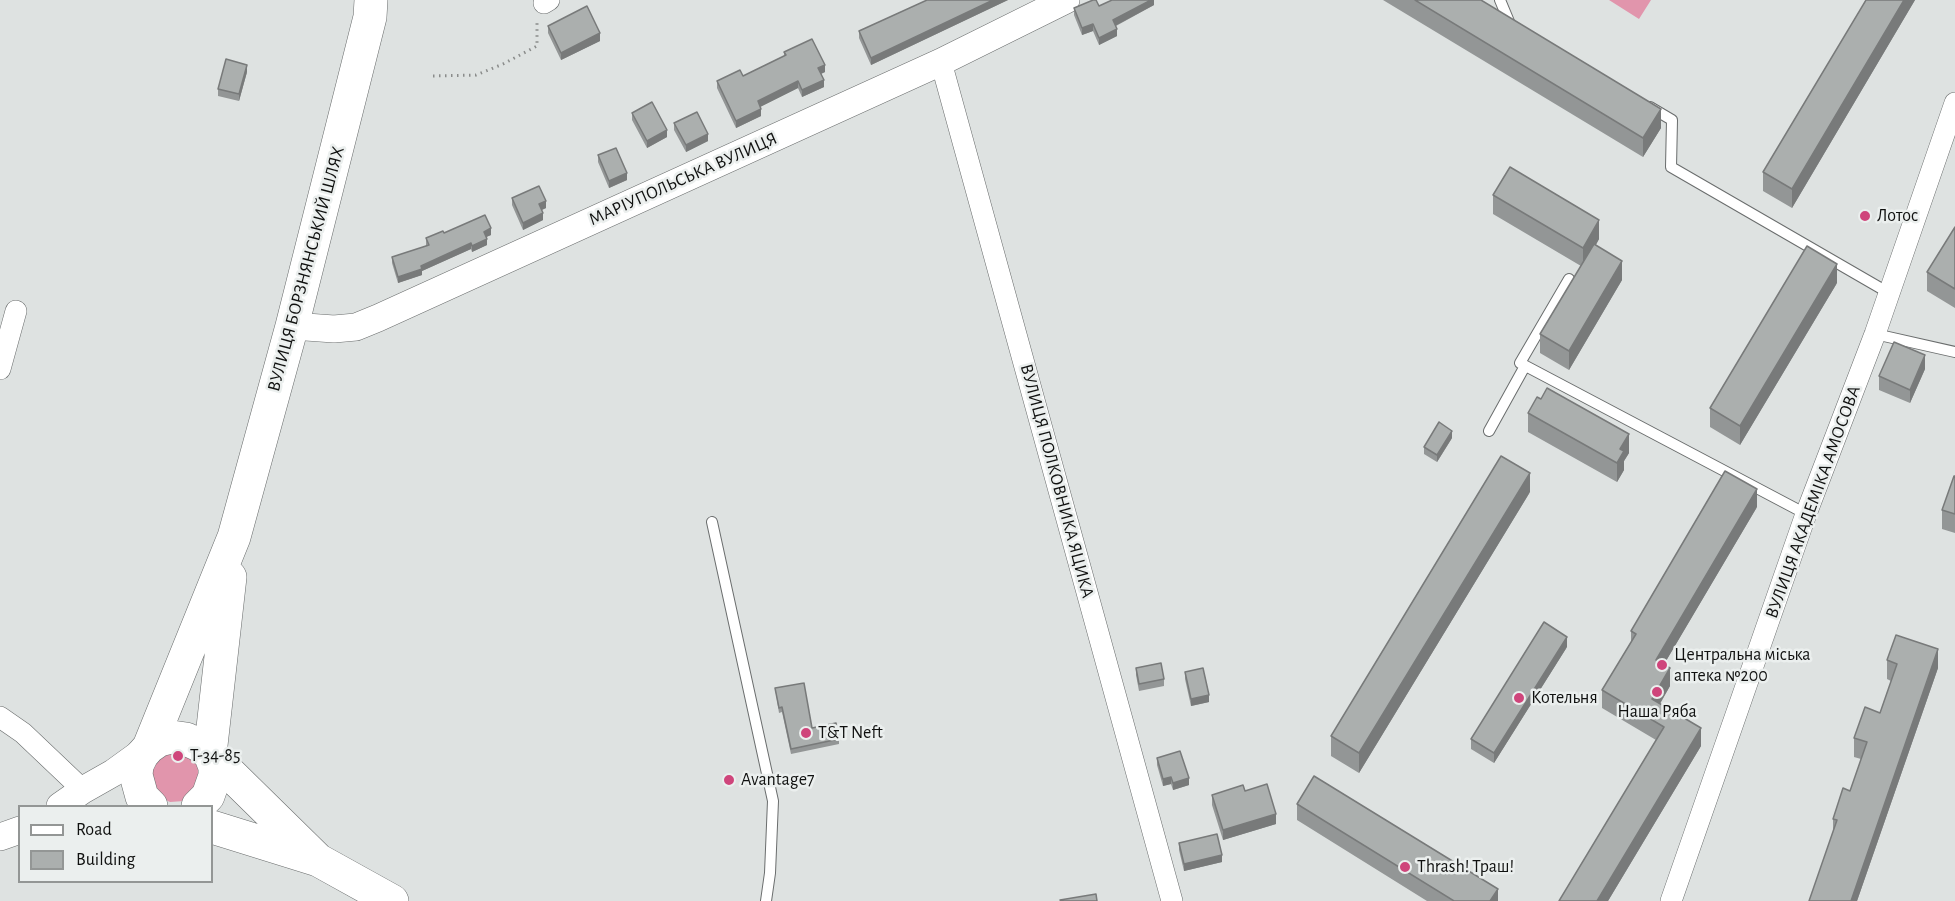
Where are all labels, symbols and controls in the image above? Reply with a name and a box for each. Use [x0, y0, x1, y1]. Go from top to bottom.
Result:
street label: МАРІУПОЛЬСЬКА ВУЛИЦЯ [585, 128, 781, 230]
street label: ВУЛИЦЯ БОРЗНЯНСЬКИЙ ШЛЯХ [263, 144, 349, 394]
place label: Лотос [1877, 205, 1918, 227]
marker: Лотос [1858, 209, 1872, 223]
street label: ВУЛИЦЯ ПОЛКОВНИКА ЯЦИКА [1015, 362, 1099, 600]
street label: ВУЛИЦЯ АКАДЕМІКА АМОСОВА [1761, 383, 1865, 621]
place label: Центральна міська аптека №200 [1674, 644, 1811, 686]
marker: Центральна міська аптека №200 [1655, 658, 1669, 672]
marker: Наша Ряба [1650, 685, 1664, 699]
place label: Котельня [1531, 687, 1598, 709]
marker: Котельня [1512, 691, 1526, 705]
place label: Наша Ряба [1617, 701, 1697, 723]
place label: T&T Neft [818, 722, 883, 744]
marker: T&T Neft [799, 726, 813, 740]
place label: Т-34-85 [190, 745, 240, 767]
marker: Т-34-85 [171, 749, 185, 763]
place label: Avantage7 [741, 769, 814, 791]
marker: Avantage7 [722, 773, 736, 787]
legend [18, 805, 213, 883]
text: Road [76, 821, 112, 839]
text: Building [76, 851, 135, 869]
place label: Thrash! Траш! [1417, 856, 1514, 878]
marker: Thrash! Траш! [1398, 860, 1412, 874]

